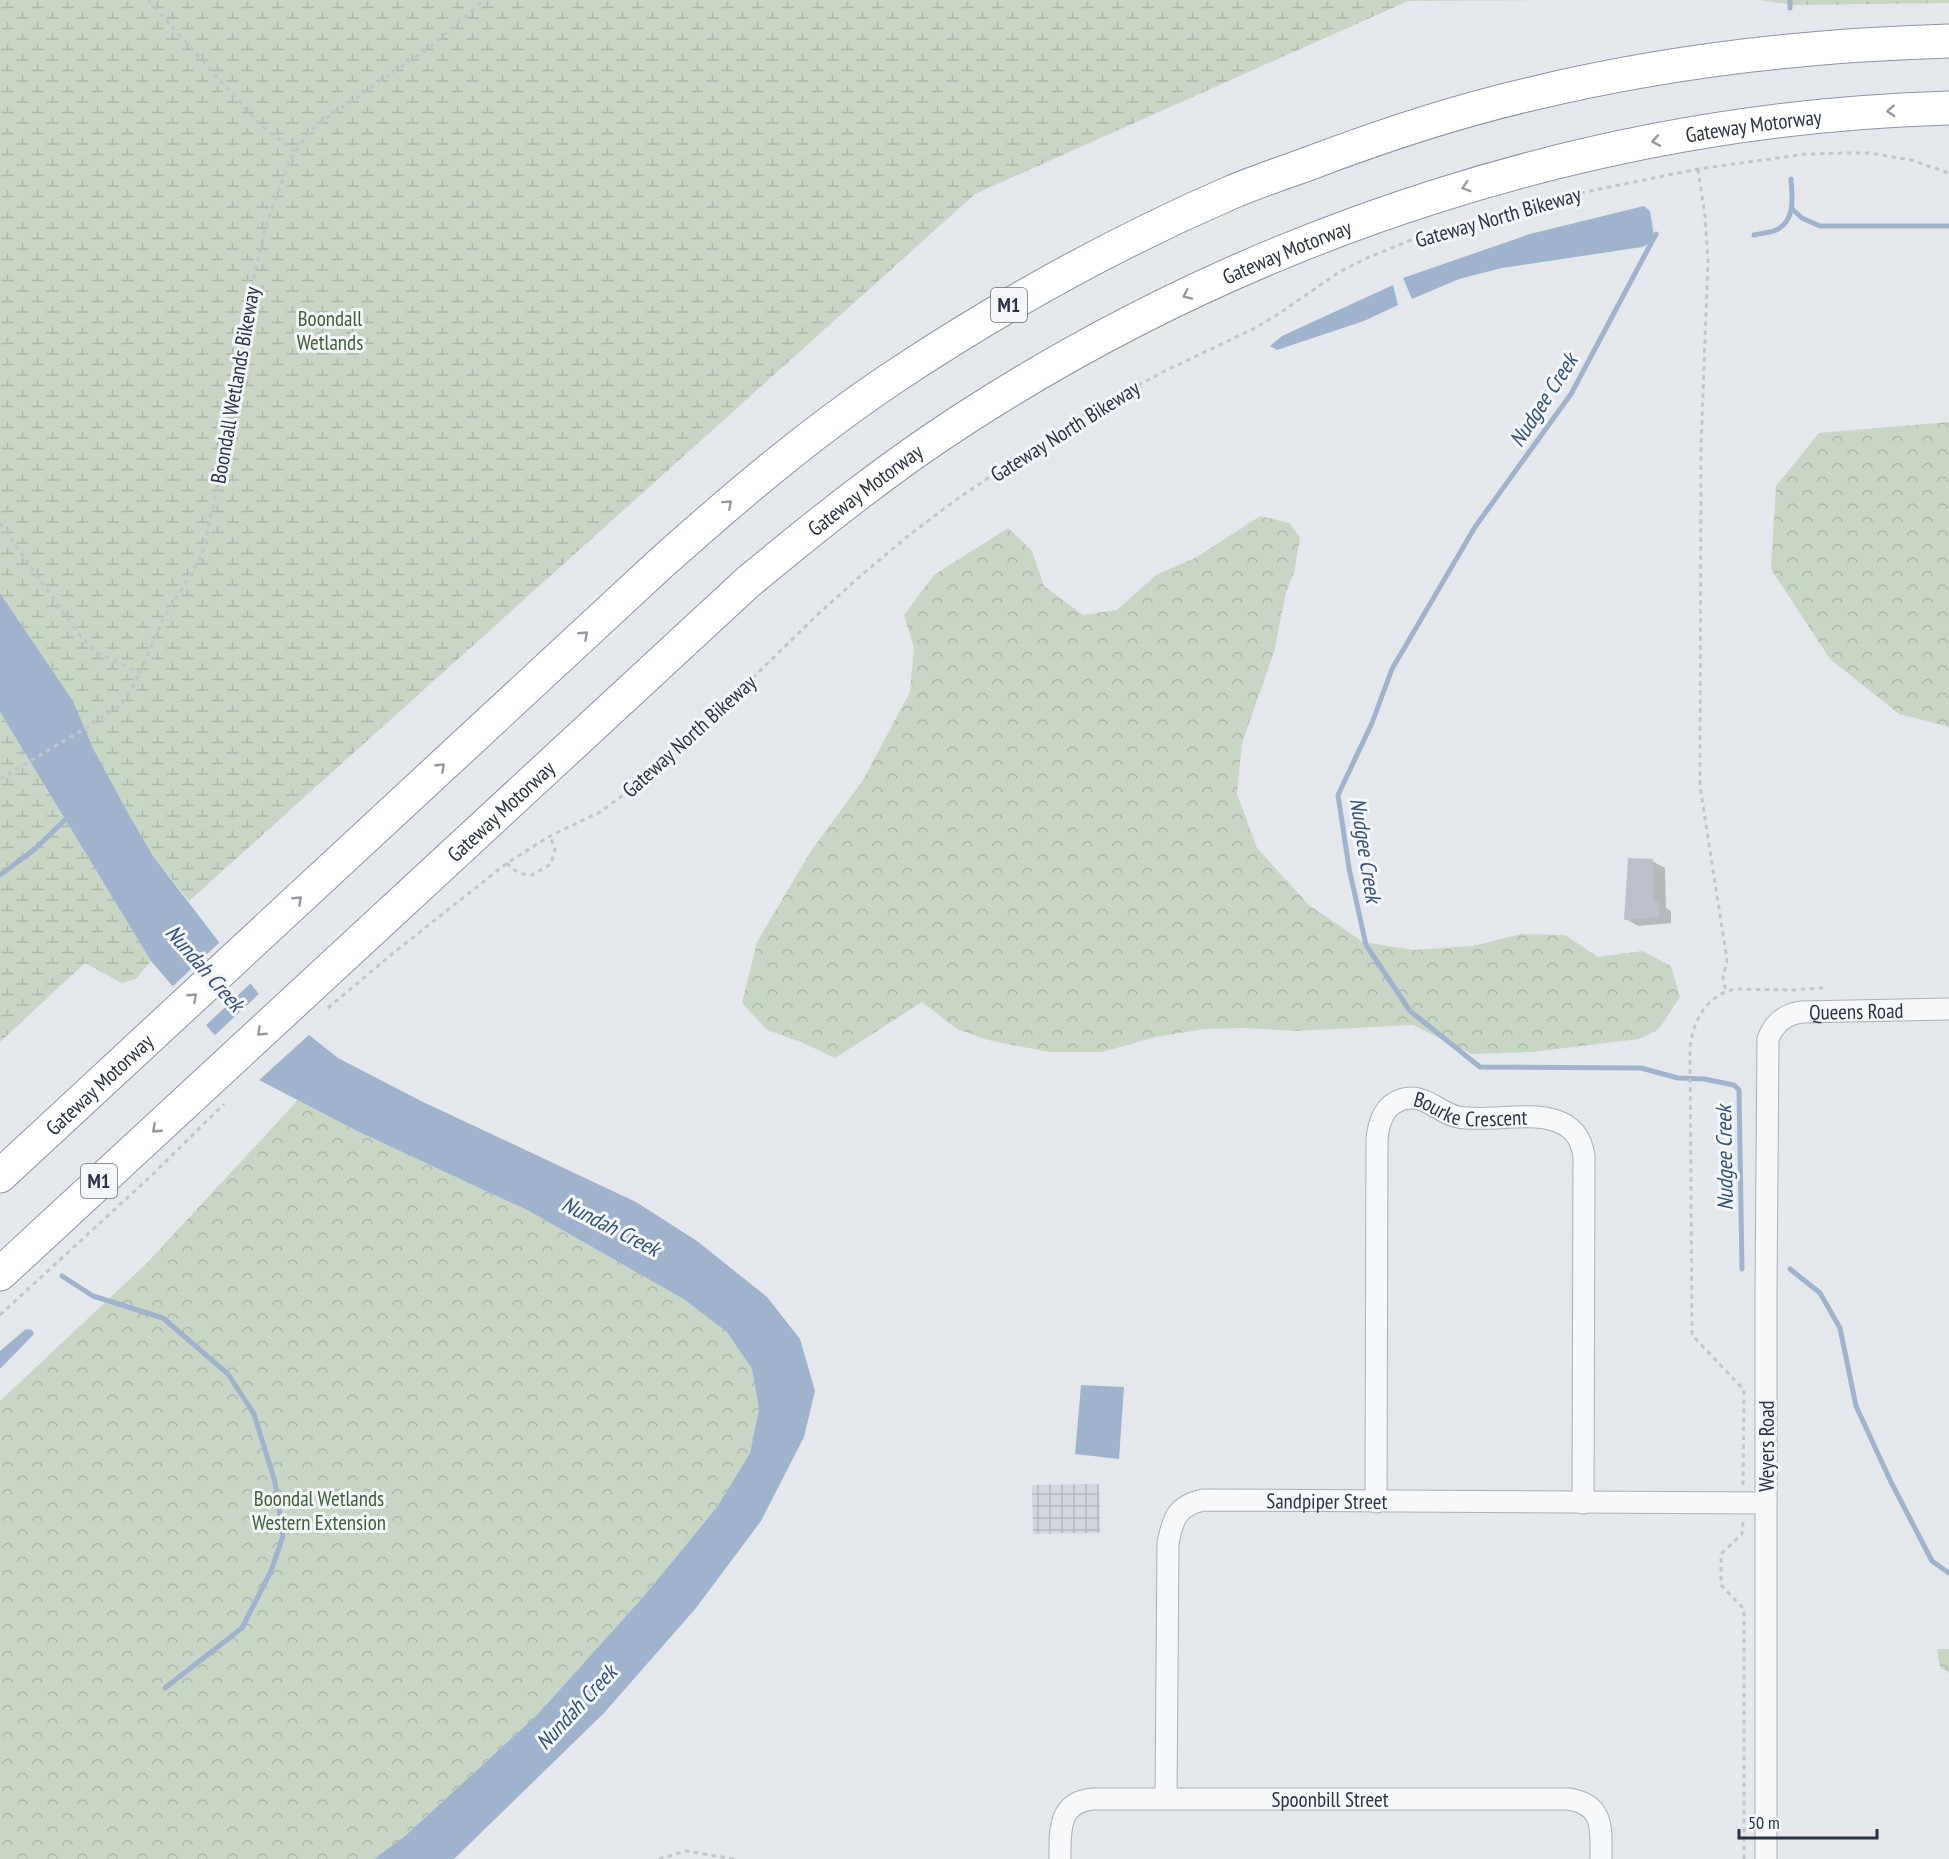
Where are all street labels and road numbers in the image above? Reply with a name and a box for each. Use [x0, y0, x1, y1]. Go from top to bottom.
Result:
street label: Gateway Motorway [1683, 103, 1823, 148]
street label: Gateway North Bikeway [1412, 180, 1584, 254]
street label: Gateway Motorway [1218, 213, 1355, 290]
street label: Boondall Wetlands Bikeway [204, 284, 266, 485]
road number: M1 [991, 288, 1027, 322]
street label: Gateway North Bikeway [985, 374, 1145, 488]
street label: Gateway Motorway [802, 438, 928, 542]
street label: Gateway North Bikeway [616, 669, 762, 803]
street label: Gateway Motorway [441, 754, 560, 867]
street label: Queens Road [1809, 996, 1904, 1025]
street label: Gateway Motorway [40, 1028, 158, 1141]
street label: Bourke Crescent [1411, 1085, 1527, 1132]
road number: M1 [81, 1164, 117, 1198]
street label: Weyers Road [1753, 1400, 1780, 1492]
street label: Sandpiper Street [1266, 1487, 1388, 1514]
street label: Spoonbill Street [1271, 1786, 1389, 1813]

